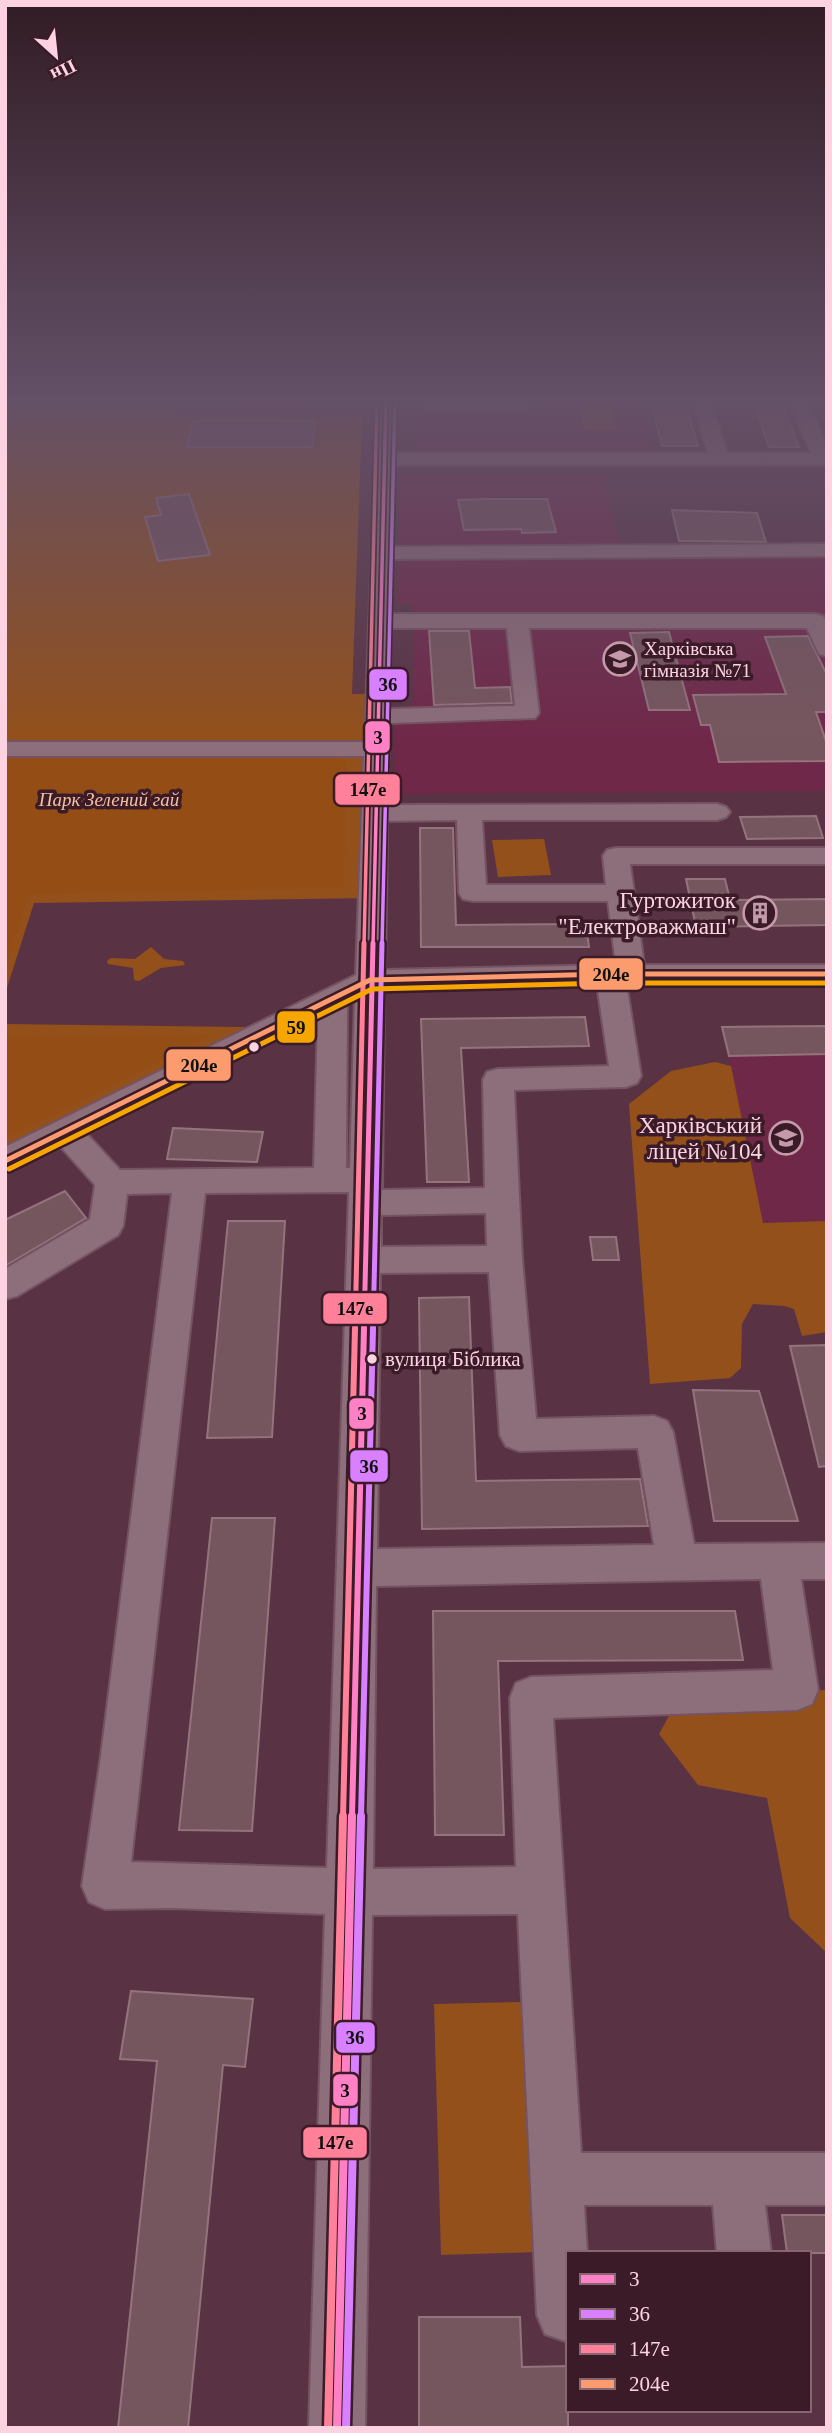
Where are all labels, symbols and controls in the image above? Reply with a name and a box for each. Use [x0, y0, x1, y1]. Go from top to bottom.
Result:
north arrow [21, 21, 91, 91]
text: Пн [47, 56, 80, 86]
place label: Харківська гімназія №71 [644, 638, 751, 681]
school or university icon: Харківська гімназія №71 [601, 640, 639, 678]
line badge: 36 [368, 668, 408, 701]
text: 36 [379, 674, 398, 695]
line badge: 3 [364, 720, 391, 754]
text: 3 [373, 727, 383, 748]
line badge: 147е [334, 773, 401, 806]
text: 147е [350, 779, 386, 800]
park label: Парк Зелений гай [38, 789, 180, 810]
place label: Гуртожиток "Електроважмаш" [558, 888, 737, 939]
building icon: Гуртожиток "Електроважмаш" [741, 894, 779, 932]
line badge: 204е [578, 957, 644, 991]
text: 204е [593, 964, 629, 985]
line badge: 59 [276, 1010, 316, 1044]
text: 59 [287, 1017, 306, 1038]
unlabelled marker [247, 1040, 261, 1054]
line badge: 204е [165, 1048, 232, 1082]
text: 204е [181, 1055, 217, 1076]
place label: Харківський ліцей №104 [639, 1113, 762, 1164]
school or university icon: Харківський ліцей №104 [767, 1119, 805, 1157]
line badge: 147е [322, 1292, 388, 1325]
text: 147е [337, 1298, 373, 1319]
place label: вулиця Біблика [385, 1347, 521, 1371]
marker: вулиця Біблика [365, 1352, 379, 1366]
line badge: 3 [348, 1397, 375, 1430]
text: 3 [357, 1403, 367, 1424]
line badge: 36 [349, 1449, 389, 1483]
text: 36 [360, 1456, 379, 1477]
line badge: 36 [335, 2021, 376, 2054]
text: 36 [346, 2027, 365, 2048]
line badge: 3 [332, 2073, 359, 2107]
text: 3 [340, 2080, 350, 2101]
line badge: 147е [302, 2126, 368, 2159]
text: 147е [317, 2132, 353, 2153]
legend [566, 2251, 811, 2412]
text: 3 [629, 2267, 640, 2291]
text: 36 [629, 2302, 650, 2326]
text: 147е [629, 2337, 670, 2361]
text: 204е [629, 2372, 670, 2396]

